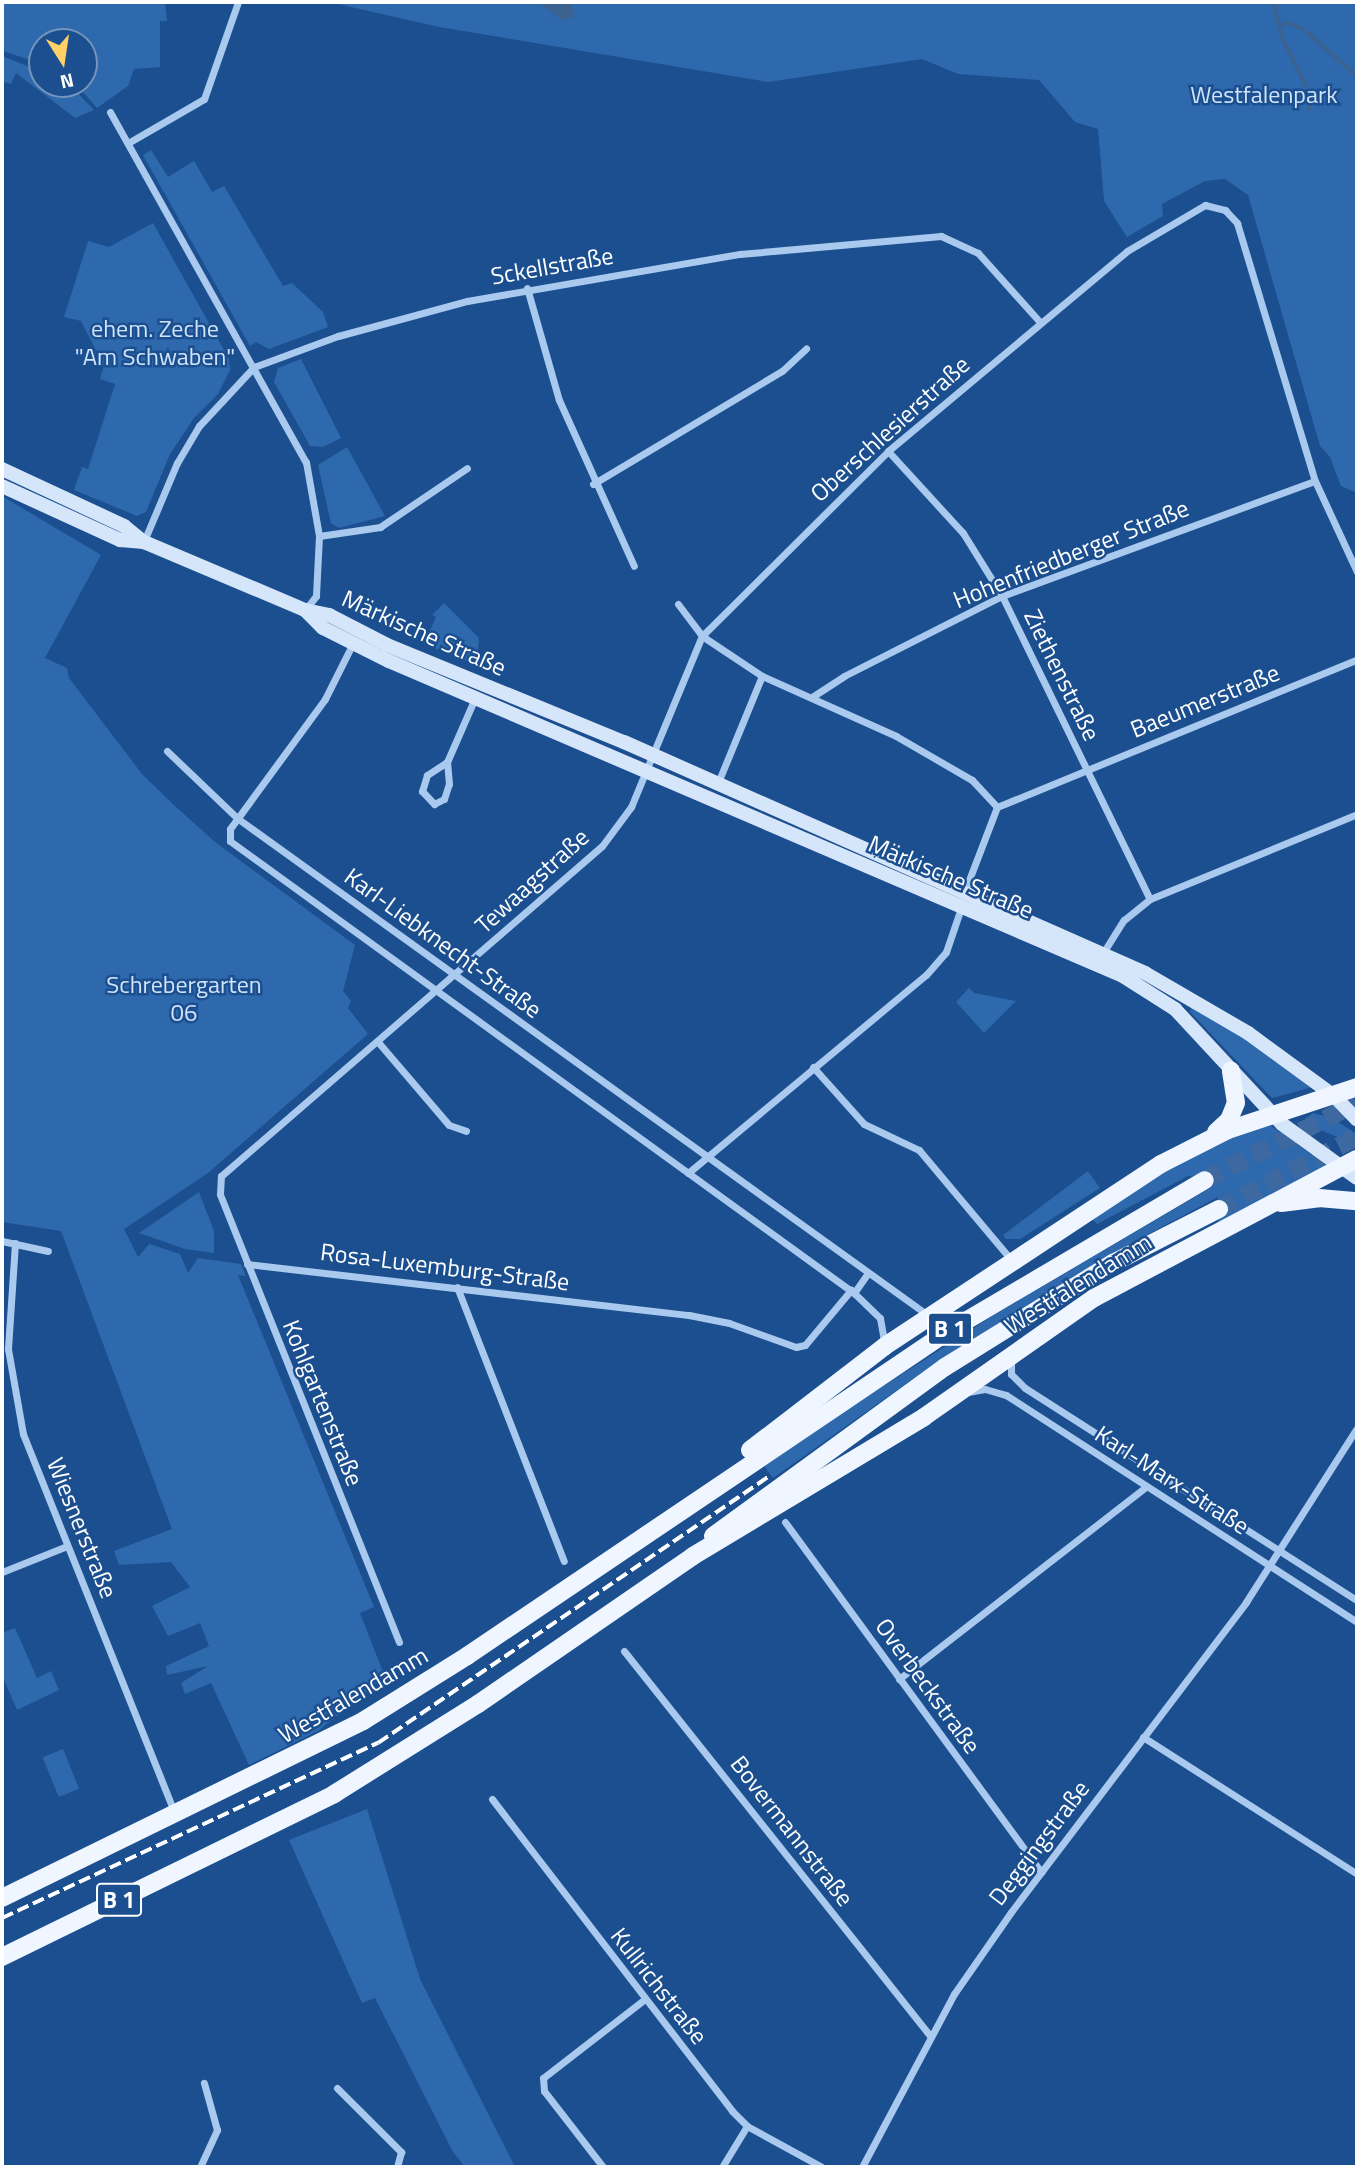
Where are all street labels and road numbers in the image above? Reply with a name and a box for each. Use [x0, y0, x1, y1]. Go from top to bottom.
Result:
street label: Sckellstraße [489, 241, 615, 291]
street label: Oberschlesierstraße [805, 350, 975, 508]
street label: Hohenfriedberger Straße [949, 494, 1193, 614]
street label: Märkische Straße [337, 584, 511, 682]
street label: Ziethenstraße [1018, 605, 1106, 745]
street label: Baeumerstraße [1126, 658, 1284, 744]
street label: Tewaagstraße [469, 823, 595, 939]
street label: Märkische Straße [864, 829, 1038, 925]
street label: Karl-Liebknecht-Straße [339, 862, 547, 1024]
street label: Westfalendamm [999, 1227, 1157, 1341]
street label: Rosa-Luxemburg-Straße [319, 1237, 571, 1297]
road number: B 1 [926, 1310, 974, 1348]
street label: Kohlgartenstraße [277, 1316, 369, 1490]
street label: Karl-Marx-Straße [1090, 1419, 1254, 1541]
street label: Wiesnerstraße [41, 1454, 123, 1602]
street label: Overbeckstraße [869, 1613, 987, 1759]
street label: Westfalendamm [273, 1641, 433, 1749]
street label: Bovermannstraße [724, 1750, 860, 1912]
street label: Deggingstraße [983, 1775, 1095, 1911]
road number: B 1 [94, 1881, 144, 1920]
street label: Kullrichstraße [605, 1922, 713, 2050]

